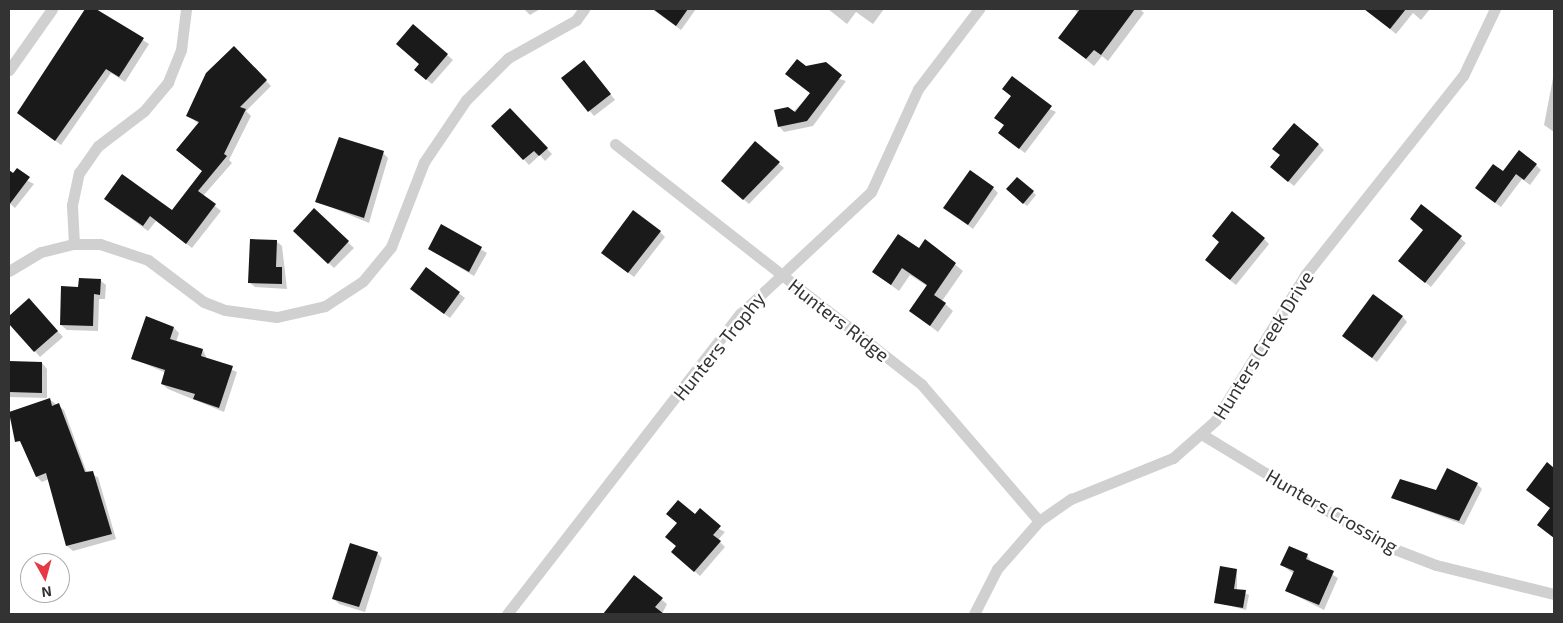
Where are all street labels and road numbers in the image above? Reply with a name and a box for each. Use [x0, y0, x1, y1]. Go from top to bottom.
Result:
street label: Hunters Creek Drive [1208, 266, 1318, 424]
street label: Hunters Ridge [784, 274, 894, 366]
street label: Hunters Trophy [668, 287, 770, 405]
street label: Hunters Crossing [1262, 464, 1402, 558]

